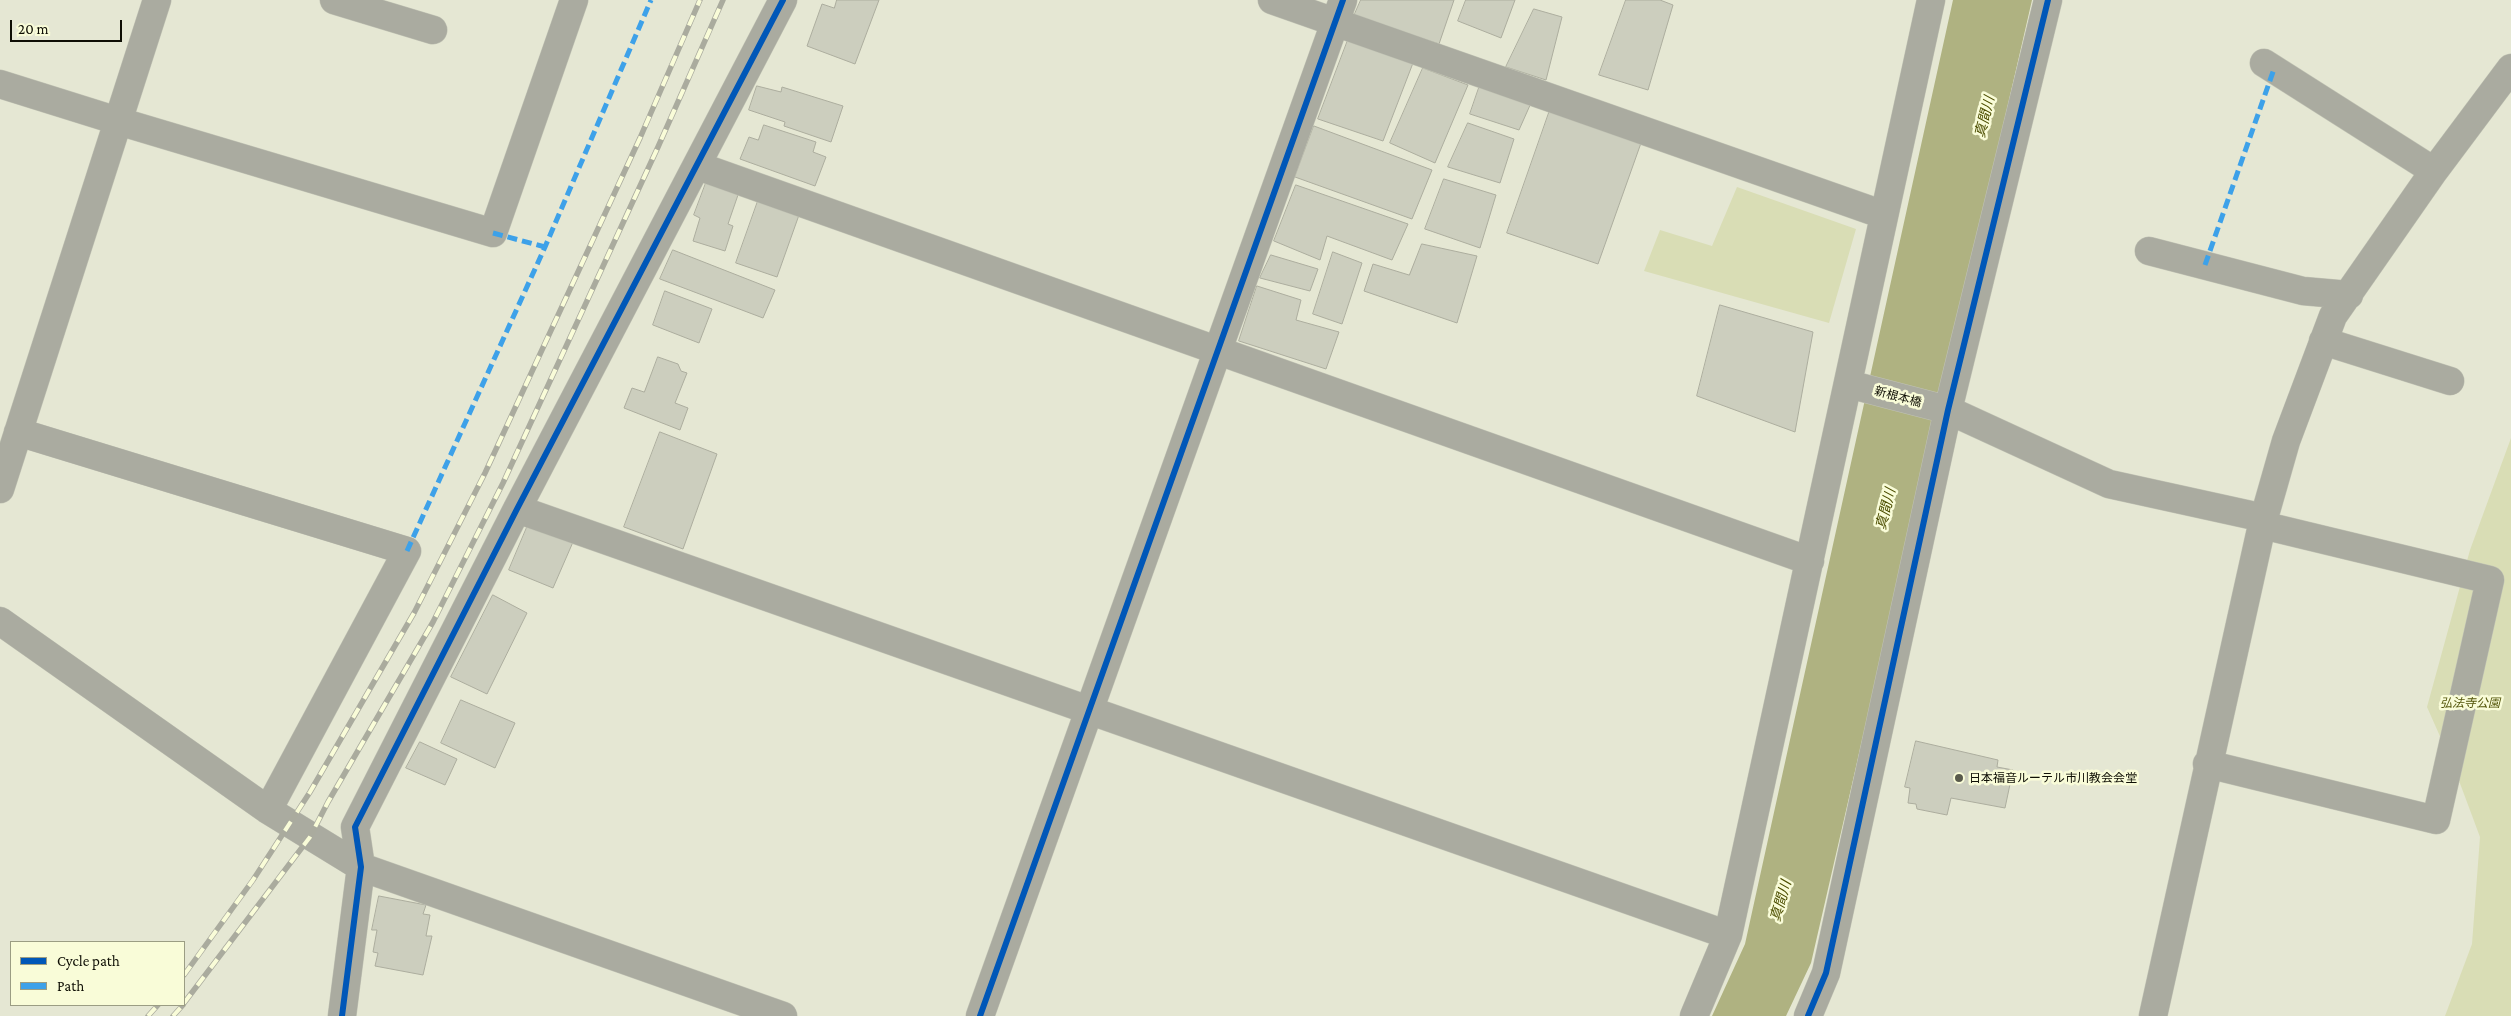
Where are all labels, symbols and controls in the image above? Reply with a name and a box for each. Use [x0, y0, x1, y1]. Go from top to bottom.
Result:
scale bar [12, 10, 125, 42]
text: 20 m [18, 21, 49, 37]
water label: 真間川 [1972, 95, 1998, 139]
street label: 新根本橋 [1873, 384, 1923, 410]
water label: 真間川 [1873, 487, 1899, 531]
park label: 弘法寺公園 [2440, 696, 2500, 710]
place label: 日本福音ルーテル市川教会会堂 [1969, 771, 2137, 785]
marker: 日本福音ルーテル市川教会会堂 [1953, 772, 1965, 784]
water label: 真間川 [1767, 878, 1795, 924]
legend [10, 941, 185, 1006]
text: Cycle path [57, 953, 120, 969]
text: Path [57, 978, 84, 994]

